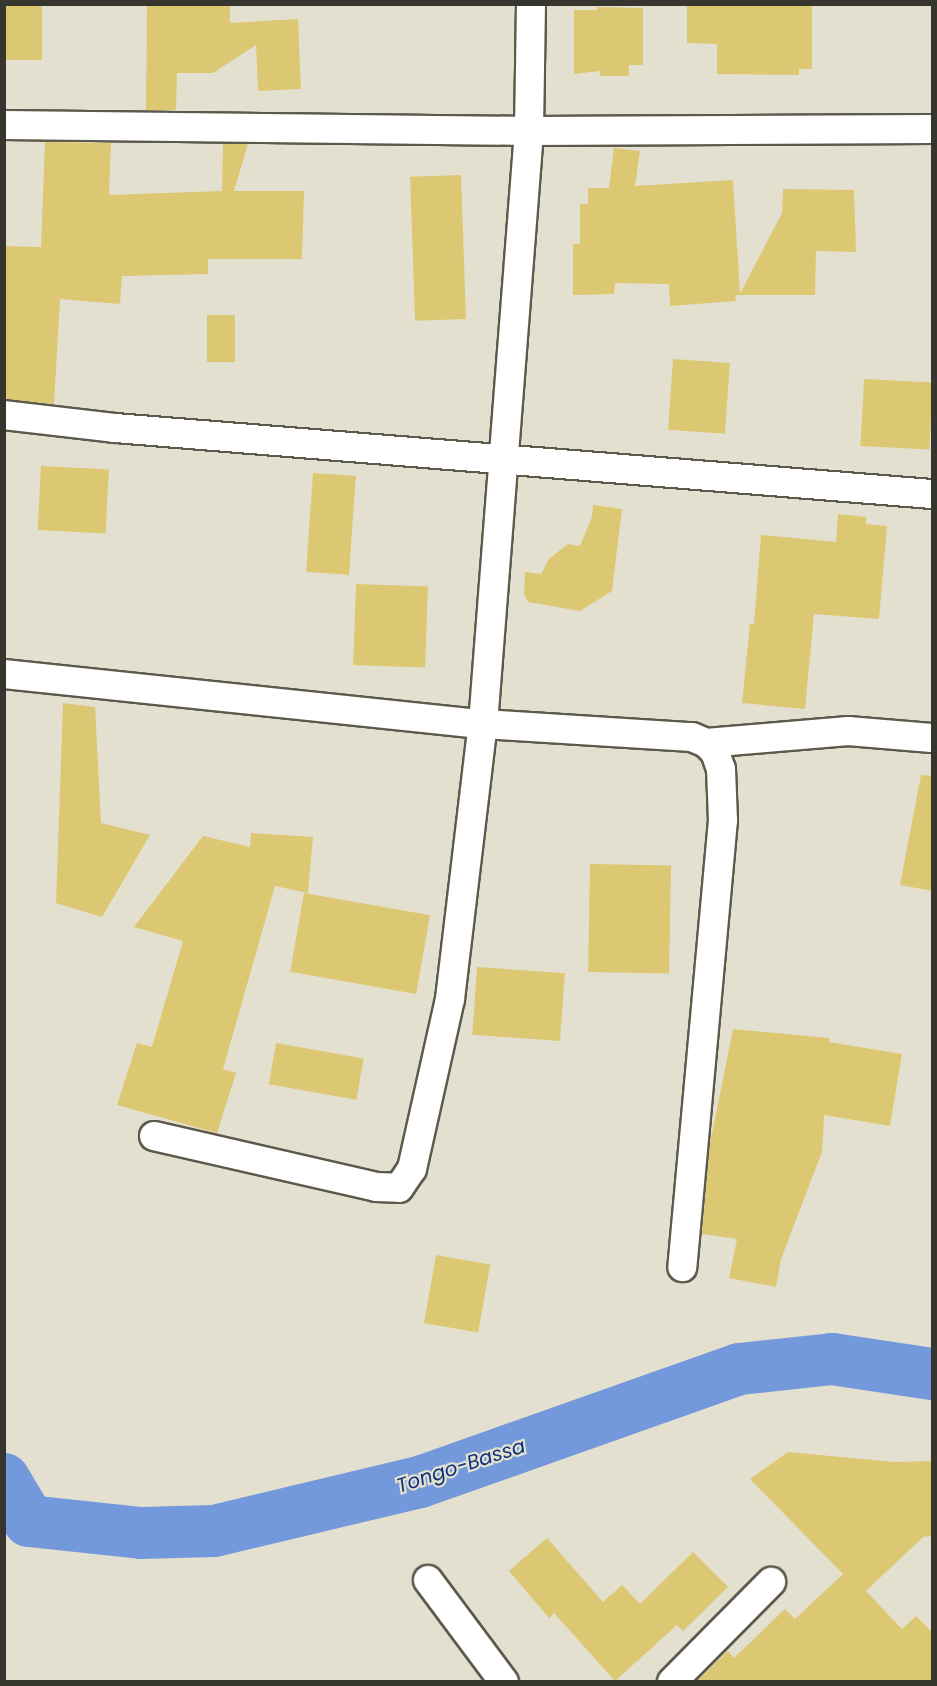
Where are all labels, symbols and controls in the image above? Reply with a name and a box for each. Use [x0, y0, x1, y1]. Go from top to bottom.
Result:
water label: Tongo-Bassa [394, 1434, 528, 1498]

